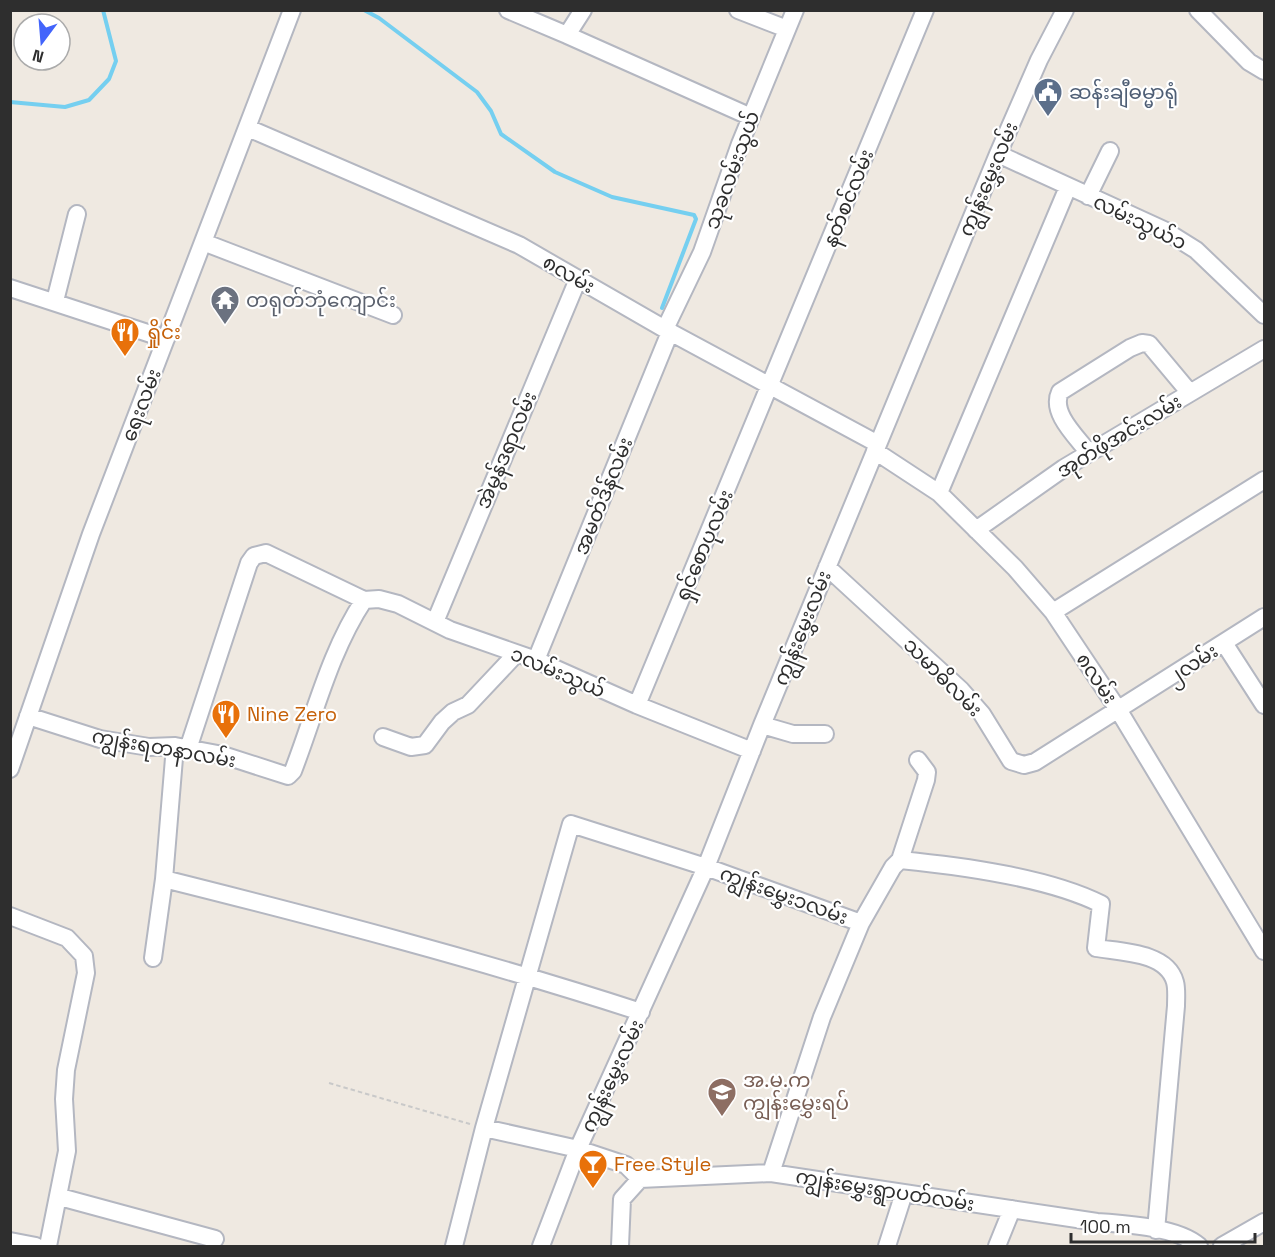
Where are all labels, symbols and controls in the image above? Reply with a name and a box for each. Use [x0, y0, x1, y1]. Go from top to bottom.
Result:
north arrow [12, 12, 72, 72]
text: N [30, 44, 46, 68]
public building icon: ဆန်းချီဓမ္မာရုံ [1032, 76, 1064, 118]
place label: ဆန်းချီဓမ္မာရုံ [1069, 78, 1178, 109]
street label: သုခလမ်းသွယ် [698, 107, 769, 234]
street label: ကျွန်းမွှေးလမ်း [951, 118, 1028, 242]
street label: နတ်စင်လမ်း [816, 145, 882, 252]
street label: လမ်းသွယ်၁ [1088, 187, 1191, 258]
street label: ၈လမ်း [538, 248, 600, 299]
temple icon: တရုတ်ဘုံကျောင်း [209, 284, 241, 326]
place label: တရုတ်ဘုံကျောင်း [246, 286, 396, 317]
restaurant icon: ရှိုင်း [109, 316, 141, 358]
place label: ရှိုင်း [146, 318, 181, 348]
street label: ရေးလမ်း [114, 364, 170, 446]
street label: အဲမွန်ဒရာလမ်း [469, 387, 545, 514]
street label: အုတ်ဖိုအင်းလမ်း [1051, 388, 1188, 487]
street label: အမတ်ဒိန်လမ်း [567, 433, 641, 560]
street label: ရှင်စောပုလမ်း [668, 485, 743, 606]
street label: ကျွန်းမွှေးလမ်း [766, 566, 841, 691]
street label: သမာဓိလမ်း [898, 631, 989, 722]
street label: ၂လမ်း [1161, 637, 1224, 693]
street label: ၁လမ်းသွယ် [506, 639, 610, 706]
street label: ၈လမ်း [1071, 647, 1124, 708]
restaurant icon: Nine Zero [210, 698, 242, 740]
place label: Nine Zero [247, 701, 337, 727]
street label: ကျွန်းရတနာလမ်း [89, 722, 238, 778]
street label: ကျွန်းမွှေး၁လမ်း [715, 859, 852, 935]
street label: ကျွန်းမွှေးလမ်း [574, 1015, 654, 1139]
place label: အ.မ.က ကျွန်းမွှေးရပ် [743, 1067, 849, 1121]
school or university icon: အ.မ.က ကျွန်းမွှေးရပ် [706, 1076, 738, 1118]
bar icon: Free Style [577, 1148, 609, 1190]
place label: Free Style [614, 1151, 711, 1177]
street label: ကျွန်းမွှေးရွာပတ်လမ်း [793, 1162, 976, 1222]
scale bar [1071, 1206, 1256, 1244]
text: 100 m [1080, 1215, 1131, 1238]

